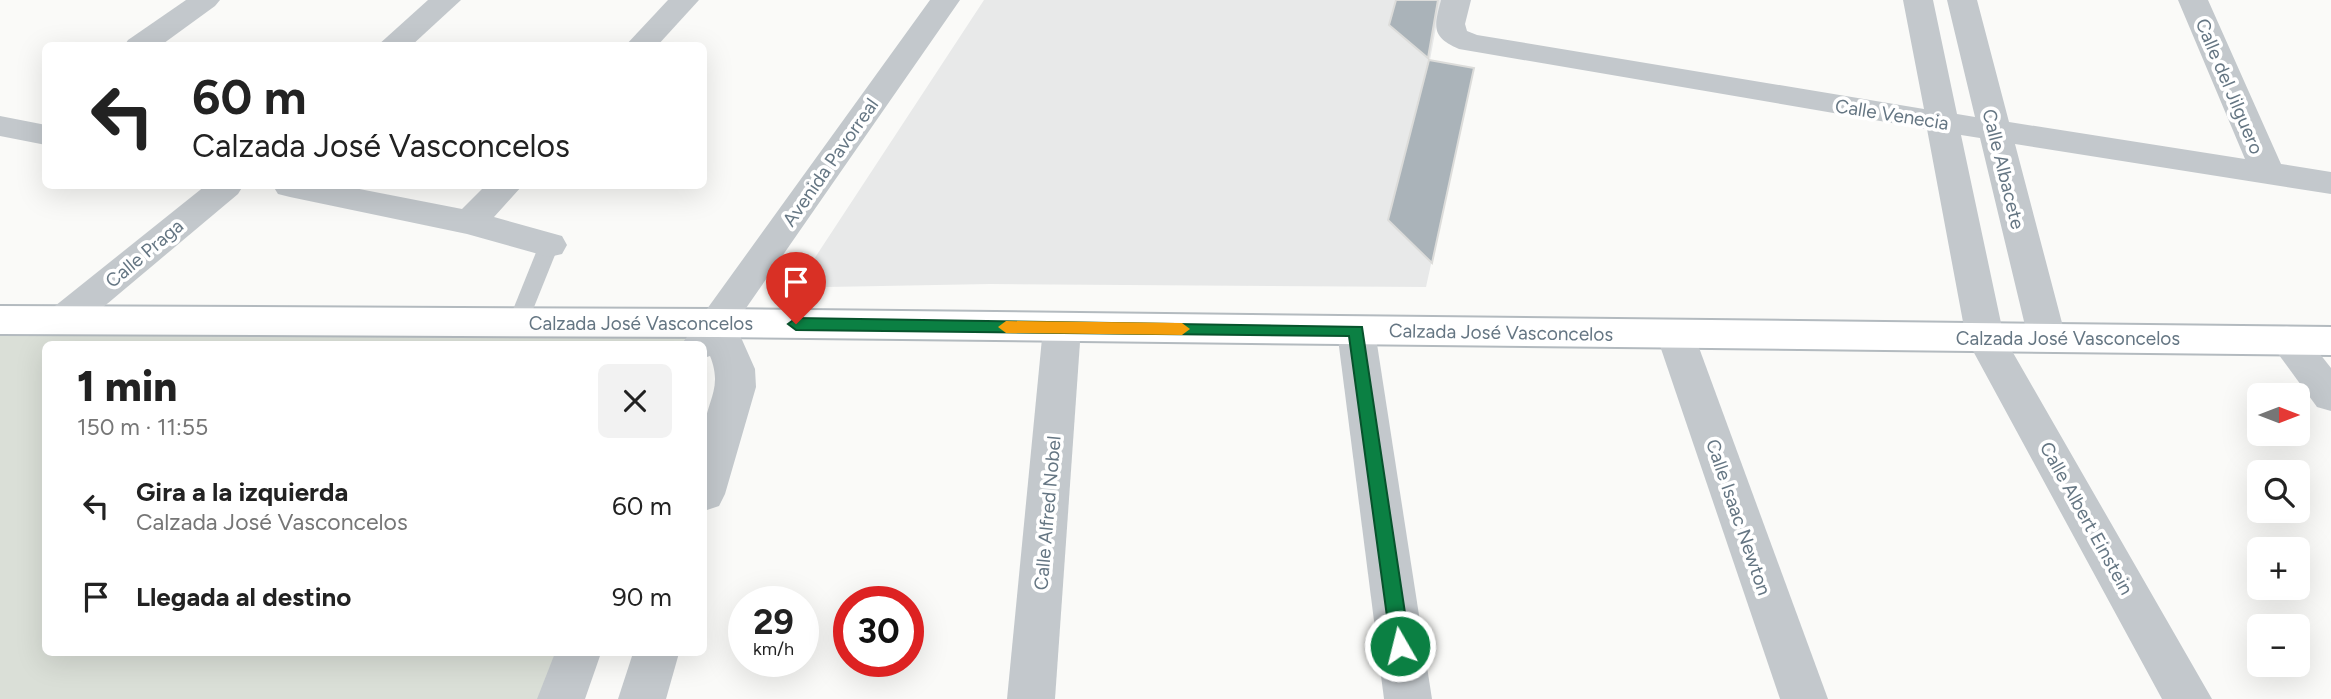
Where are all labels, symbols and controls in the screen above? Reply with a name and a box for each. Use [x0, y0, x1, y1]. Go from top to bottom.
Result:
street label: Calle del Jilguero [2191, 15, 2268, 157]
text: 60 m [192, 67, 307, 126]
icon: left [77, 70, 168, 161]
street label: Avenida Pavorreal [778, 94, 883, 231]
street label: Calle Venecia [1833, 94, 1950, 135]
street label: Calle Albacete [1977, 107, 2030, 232]
text: Calzada José Vasconcelos [192, 127, 570, 165]
street label: Calle Praga [101, 214, 188, 293]
pin [766, 252, 826, 324]
icon: arrive [777, 263, 815, 301]
street label: Calzada José Vasconcelos [529, 312, 753, 335]
street label: Calzada José Vasconcelos [1389, 319, 1614, 346]
street label: Calzada José Vasconcelos [1956, 327, 2180, 350]
text: 1 min [77, 361, 177, 412]
button: close [598, 364, 672, 438]
north arrow [2247, 383, 2310, 446]
map controls [2247, 383, 2310, 677]
text: 150 m · 11:55 [77, 413, 208, 441]
street label: Calle Alfred Nobel [1029, 435, 1066, 591]
street label: Calle Isaac Newton [1701, 436, 1776, 598]
street label: Calle Albert Einstein [2035, 438, 2138, 599]
button: search [2247, 460, 2310, 523]
text: Gira a la izquierda [136, 476, 348, 508]
icon: left [77, 487, 115, 525]
text: 60 m [612, 490, 672, 522]
text: Calzada José Vasconcelos [136, 508, 408, 536]
button: + [2247, 537, 2310, 600]
icon: arrive [77, 578, 115, 616]
text: Llegada al destino [136, 581, 351, 613]
text: 90 m [612, 581, 672, 613]
speed limit sign: 30 [833, 586, 924, 677]
text: 29 [753, 601, 794, 643]
position arrow [1363, 609, 1437, 683]
button: − [2247, 614, 2310, 677]
text: km/h [753, 638, 794, 660]

